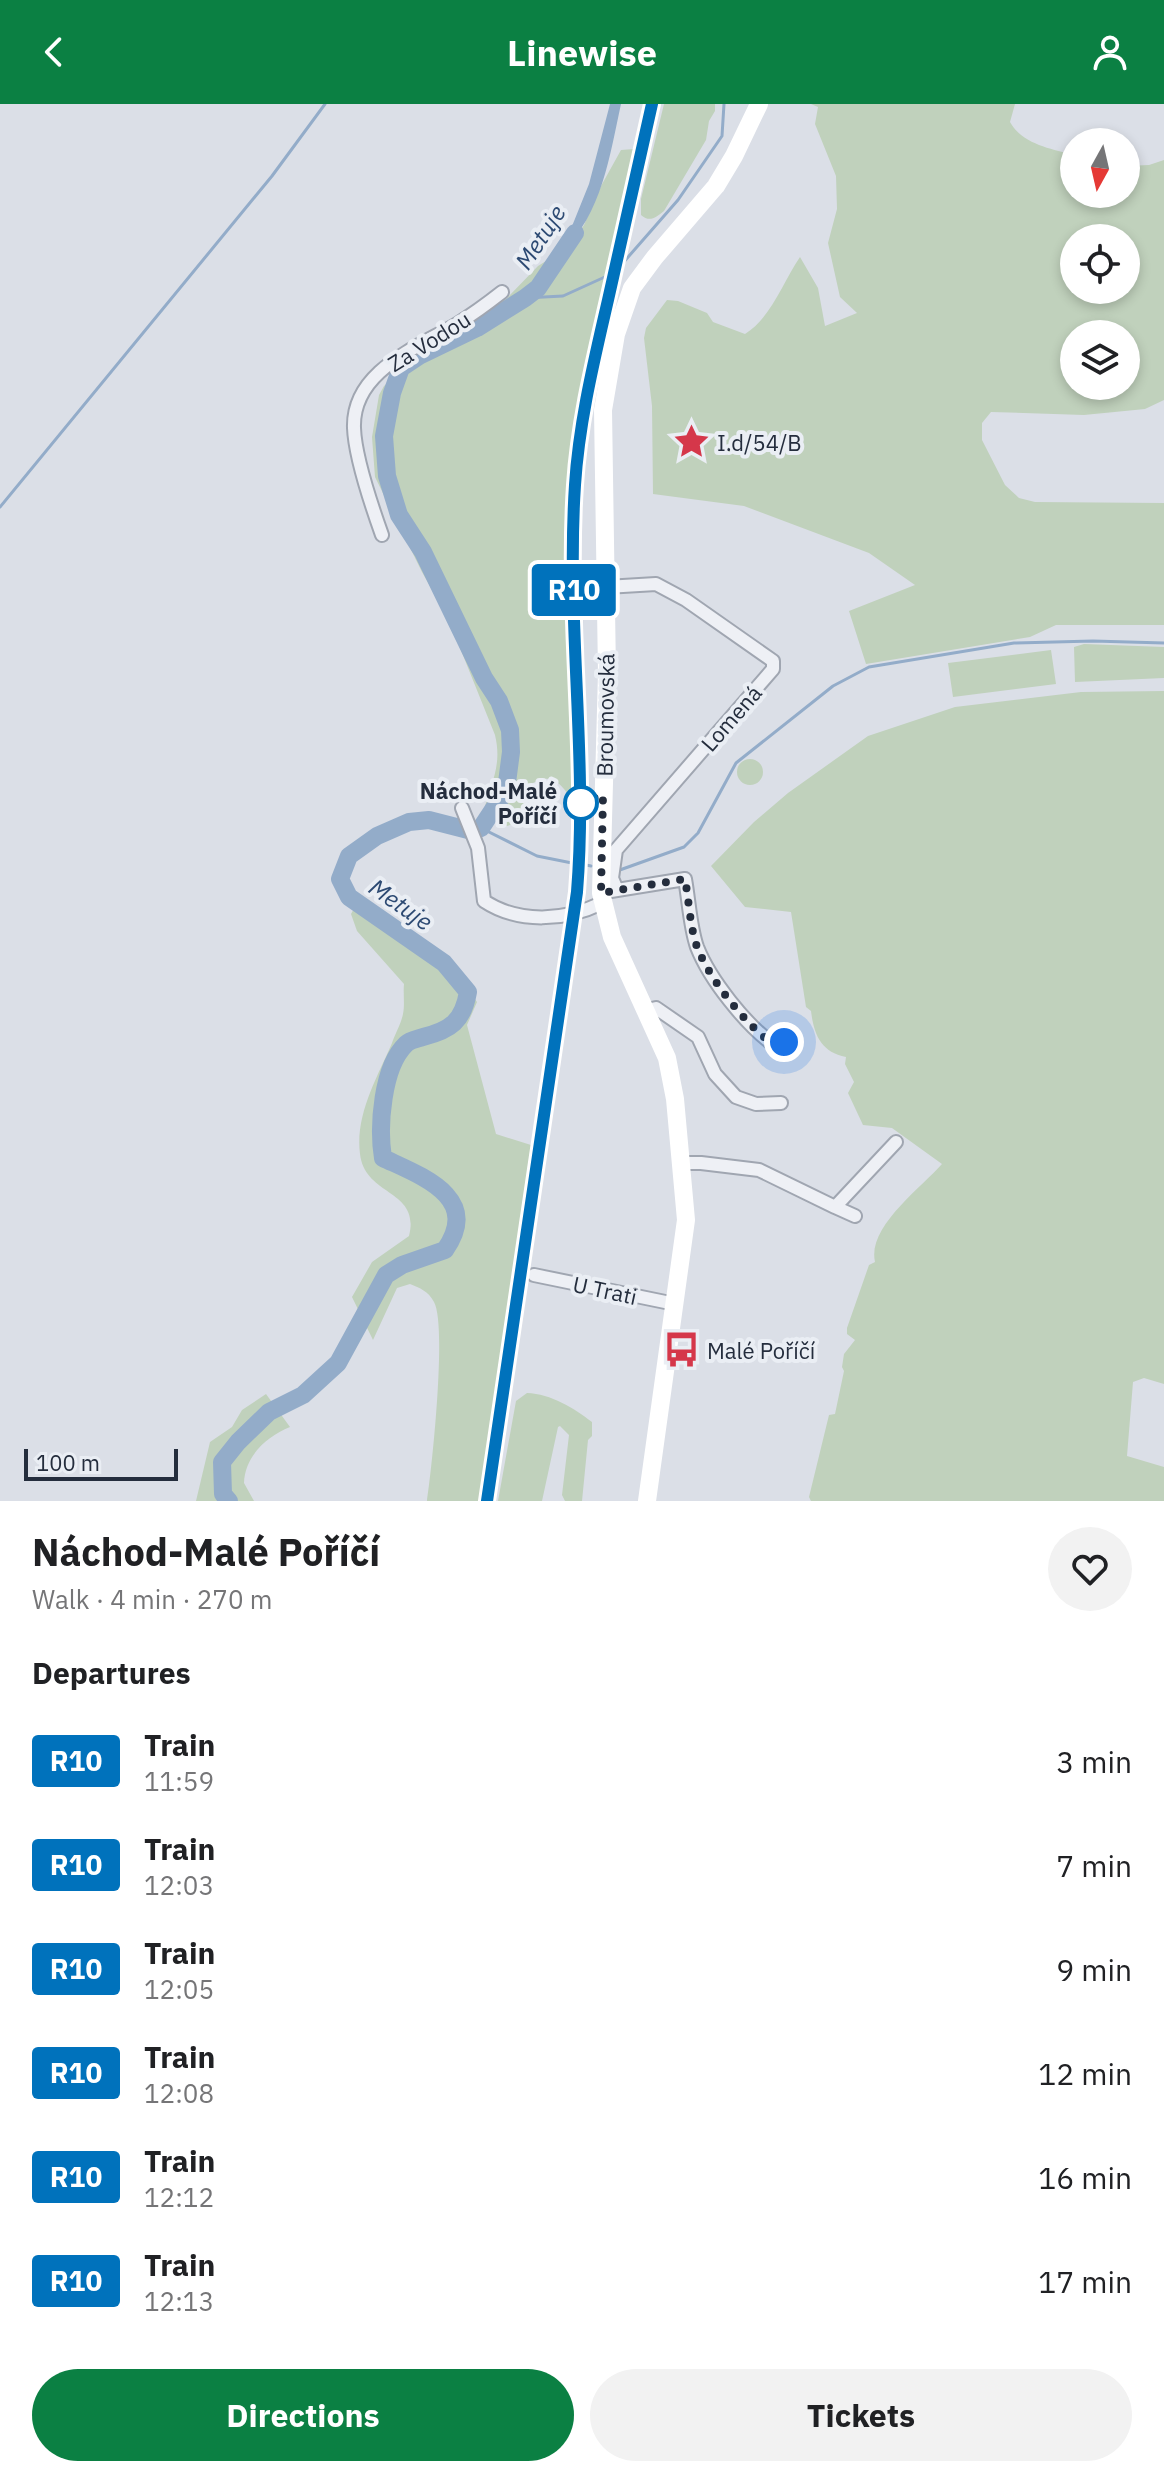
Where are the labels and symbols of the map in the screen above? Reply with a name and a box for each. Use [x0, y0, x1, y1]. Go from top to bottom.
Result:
north arrow [1060, 128, 1140, 208]
water label: Metuje [507, 199, 573, 275]
street label: Za Vodou [382, 304, 476, 378]
place icon: I.d/54/B [672, 423, 710, 461]
place label: I.d/54/B [717, 428, 802, 457]
line badge: R10 [528, 564, 620, 616]
street label: Broumovská [589, 653, 621, 777]
street label: Lomená [694, 679, 768, 757]
place label: Náchod-Malé Poříčí [420, 776, 558, 830]
marker: Náchod-Malé Poříčí [564, 786, 598, 820]
water label: Metuje [363, 871, 439, 937]
your location [764, 1022, 804, 1062]
street label: U Trati [570, 1269, 640, 1311]
bus stop icon: Malé Poříčí [662, 1331, 700, 1369]
place label: Malé Poříčí [707, 1336, 816, 1365]
scale bar [24, 1445, 178, 1481]

